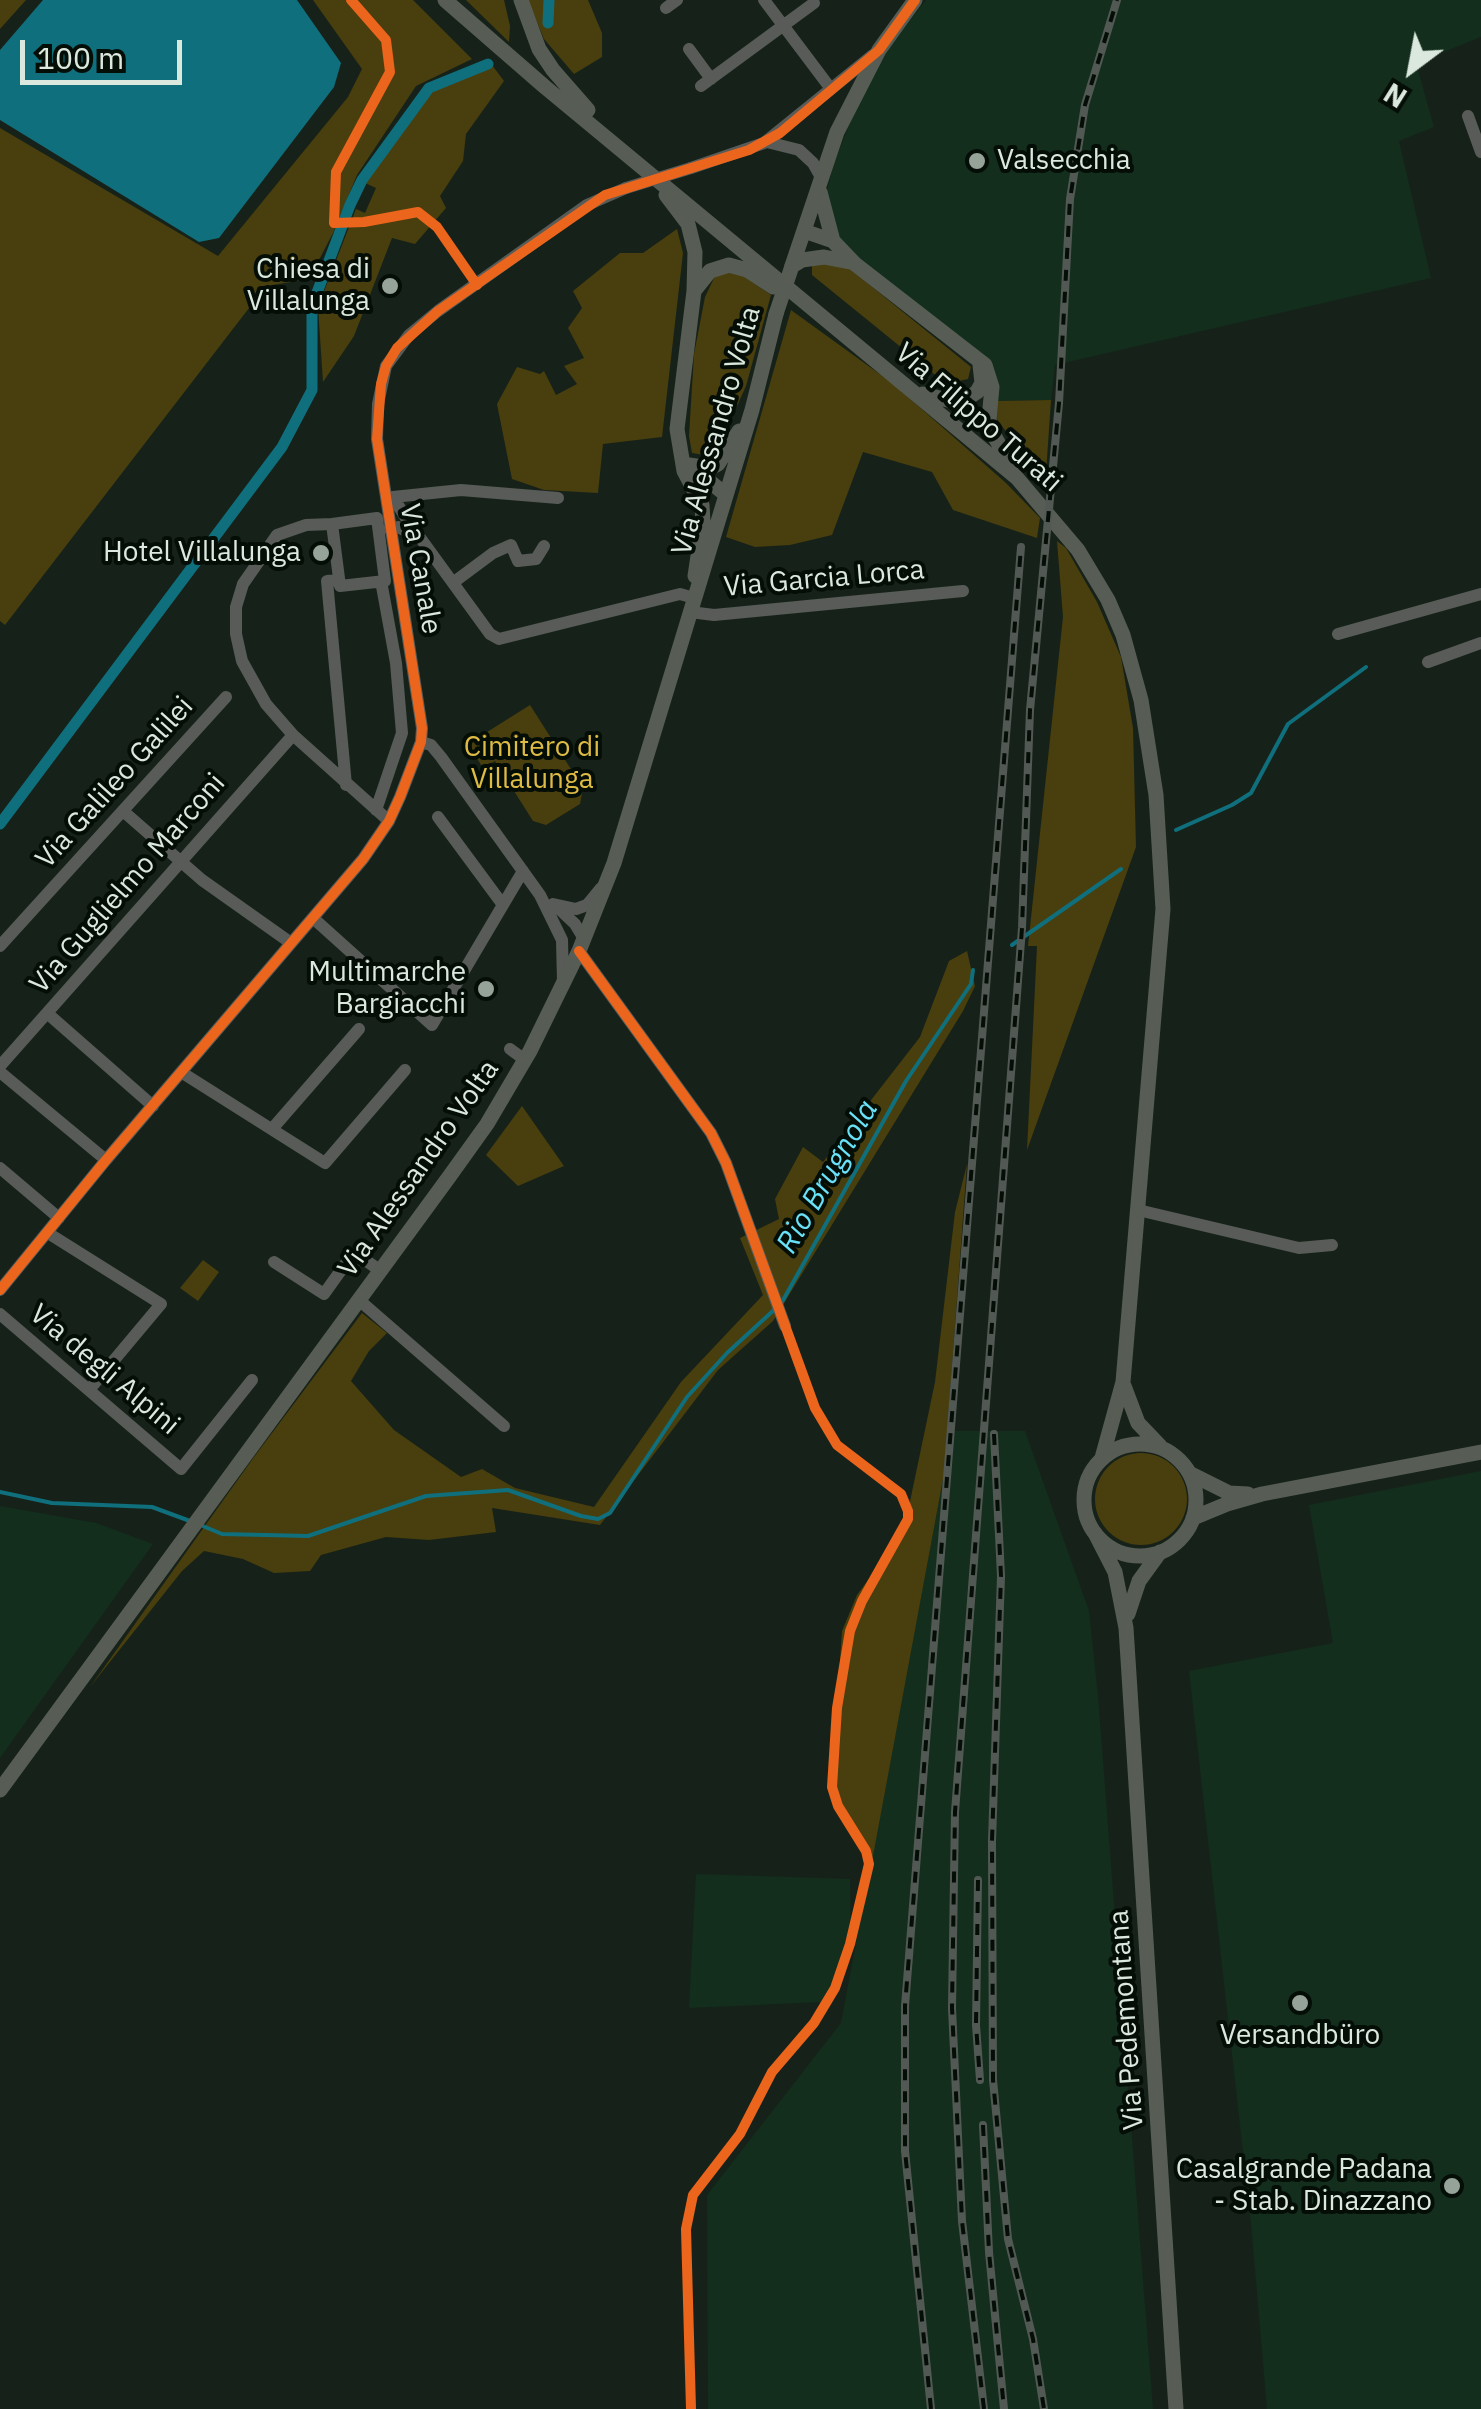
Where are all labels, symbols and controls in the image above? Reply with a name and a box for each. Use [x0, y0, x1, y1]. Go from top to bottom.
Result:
scale bar [25, 20, 188, 82]
north arrow [1361, 20, 1461, 120]
text: 100 m [37, 38, 124, 77]
text: N [1376, 75, 1413, 117]
place label: Valsecchia [997, 144, 1131, 178]
marker: Valsecchia [966, 150, 988, 172]
place label: Chiesa di Villalunga [247, 253, 370, 319]
marker: Chiesa di Villalunga [379, 275, 401, 297]
street label: Via Alessandro Volta [665, 303, 769, 559]
street label: Via Filippo Turati [888, 336, 1068, 500]
street label: Via Canale [392, 501, 448, 637]
place label: Hotel Villalunga [103, 536, 301, 570]
marker: Hotel Villalunga [310, 542, 332, 564]
street label: Via Garcia Lorca [722, 553, 926, 605]
street label: Via Galileo Galilei [29, 690, 201, 876]
park label: Cimitero di Villalunga [464, 731, 600, 797]
street label: Via Guglielmo Marconi [23, 767, 233, 1001]
place label: Multimarche Bargiacchi [308, 956, 466, 1022]
marker: Multimarche Bargiacchi [475, 978, 497, 1000]
street label: Via Alessandro Volta [331, 1054, 507, 1284]
water label: Rio Brugnola [770, 1094, 886, 1260]
street label: Via degli Alpini [22, 1298, 186, 1442]
street label: Via Pedemontana [1103, 1909, 1151, 2131]
marker: Versandbüro [1289, 1992, 1311, 2014]
place label: Versandbüro [1220, 2019, 1380, 2053]
place label: Casalgrande Padana - Stab. Dinazzano [1176, 2153, 1432, 2219]
marker: Casalgrande Padana - Stab. Dinazzano [1441, 2175, 1463, 2197]

